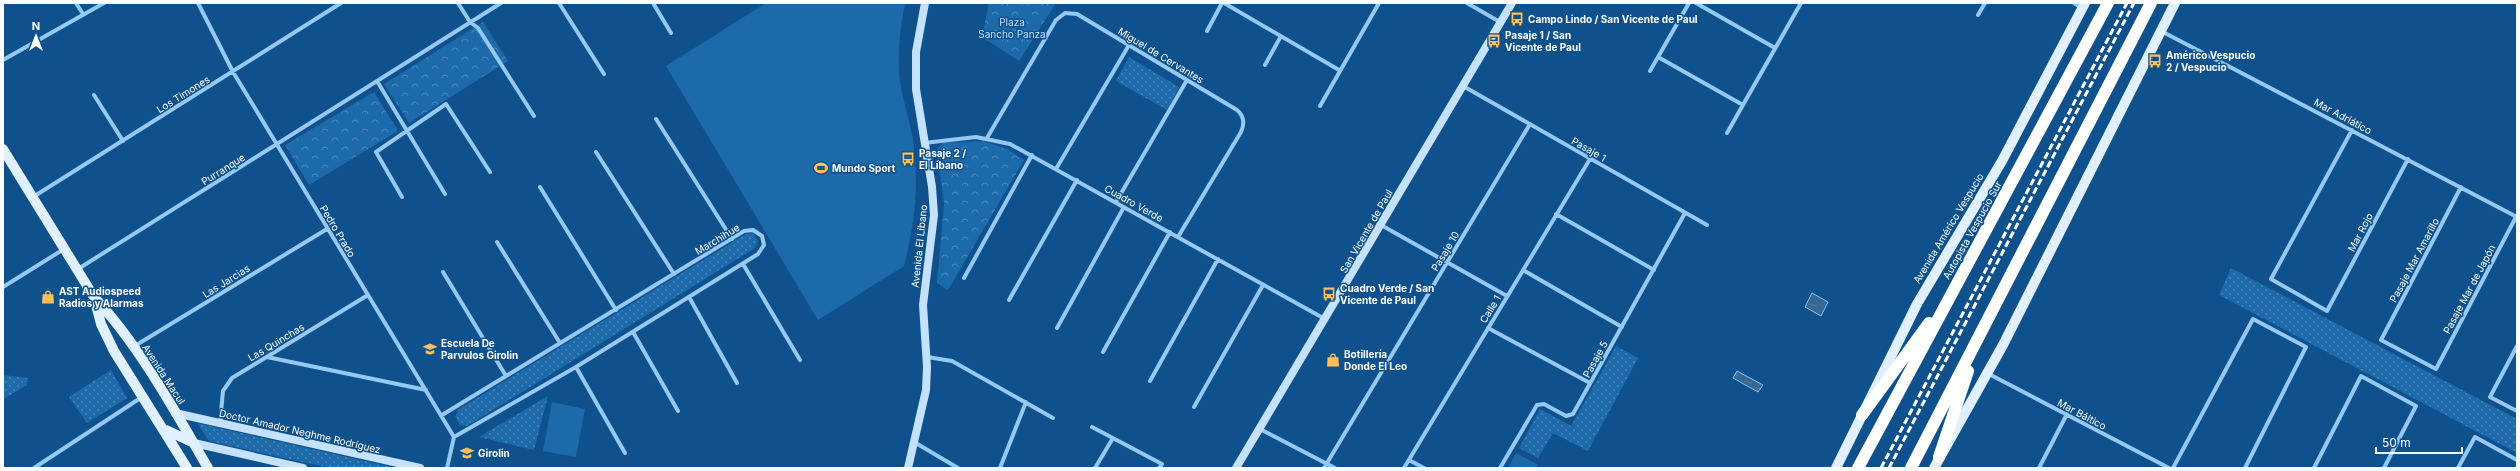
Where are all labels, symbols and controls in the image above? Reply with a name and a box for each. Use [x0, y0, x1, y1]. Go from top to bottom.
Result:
bus stop icon: Campo Lindo / San Vicente de Paul [1509, 11, 1525, 27]
place label: Campo Lindo / San Vicente de Paul [1528, 13, 1698, 25]
north arrow [16, 16, 56, 56]
park label: Plaza Sancho Panza [978, 16, 1046, 40]
text: N [32, 19, 40, 33]
street label: Miguel de Cervantes [1116, 25, 1206, 85]
place label: Pasaje 1 / San Vicente de Paul [1505, 29, 1581, 53]
bus stop icon: Pasaje 1 / San Vicente de Paul [1486, 33, 1502, 49]
place label: Américo Vespucio 2 / Vespucio [2166, 49, 2255, 73]
bus stop icon: Américo Vespucio 2 / Vespucio [2147, 53, 2163, 69]
street label: Los Timones [154, 73, 212, 115]
street label: Mar Adriático [2312, 96, 2374, 136]
street label: Pasaje 1 [1570, 134, 1608, 164]
place label: Pasaje 2 / El Líbano [919, 147, 966, 171]
street label: Purranque [199, 151, 247, 187]
bus stop icon: Pasaje 2 / El Líbano [900, 151, 916, 167]
sports icon: Mundo Sport [813, 160, 829, 176]
place label: Mundo Sport [832, 162, 896, 174]
street label: Avenida Américo Vespucio [1910, 171, 1986, 285]
street label: Autopista Vespucio Sur [1940, 179, 2004, 281]
street label: Cuadro Verde [1103, 182, 1166, 224]
street label: San Vicente de Paul [1337, 187, 1395, 275]
street label: Pedro Prado [318, 203, 358, 259]
street label: Avenida El Líbano [909, 204, 929, 288]
street label: Mar Rojo [2345, 211, 2375, 253]
street label: Pasaje Mar Amarillo [2387, 216, 2441, 304]
street label: Marchihue [693, 221, 742, 257]
street label: Pasaje 10 [1428, 229, 1462, 273]
street label: Pasaje Mar de Japón [2440, 242, 2498, 336]
street label: Las Jarcias [200, 262, 252, 300]
place label: Cuadro Verde / San Vicente de Paul [1340, 282, 1434, 306]
place label: AST Audiospeed Radios y Alarmas [59, 285, 144, 310]
bus stop icon: Cuadro Verde / San Vicente de Paul [1321, 286, 1337, 302]
shop icon: AST Audiospeed Radios y Alarmas [40, 289, 56, 305]
street label: Calle 1 [1477, 293, 1503, 325]
street label: Las Quinchas [246, 320, 306, 364]
place label: Escuela De Parvulos Girolin [441, 337, 518, 361]
street label: Pasaje 5 [1580, 339, 1610, 379]
school or university icon: Escuela De Parvulos Girolin [422, 341, 438, 357]
street label: Avenida Macul [140, 342, 188, 406]
place label: Botillería Donde El Leo [1344, 348, 1407, 372]
shop icon: Botillería Donde El Leo [1325, 352, 1341, 368]
street label: Mar Báltico [2056, 396, 2108, 432]
street label: Doctor Amador Neghme Rodríguez [218, 407, 382, 455]
scale bar [2376, 429, 2462, 455]
text: 50 m [2382, 435, 2411, 450]
school or university icon: Girolin [459, 445, 475, 461]
place label: Girolin [478, 447, 510, 459]

